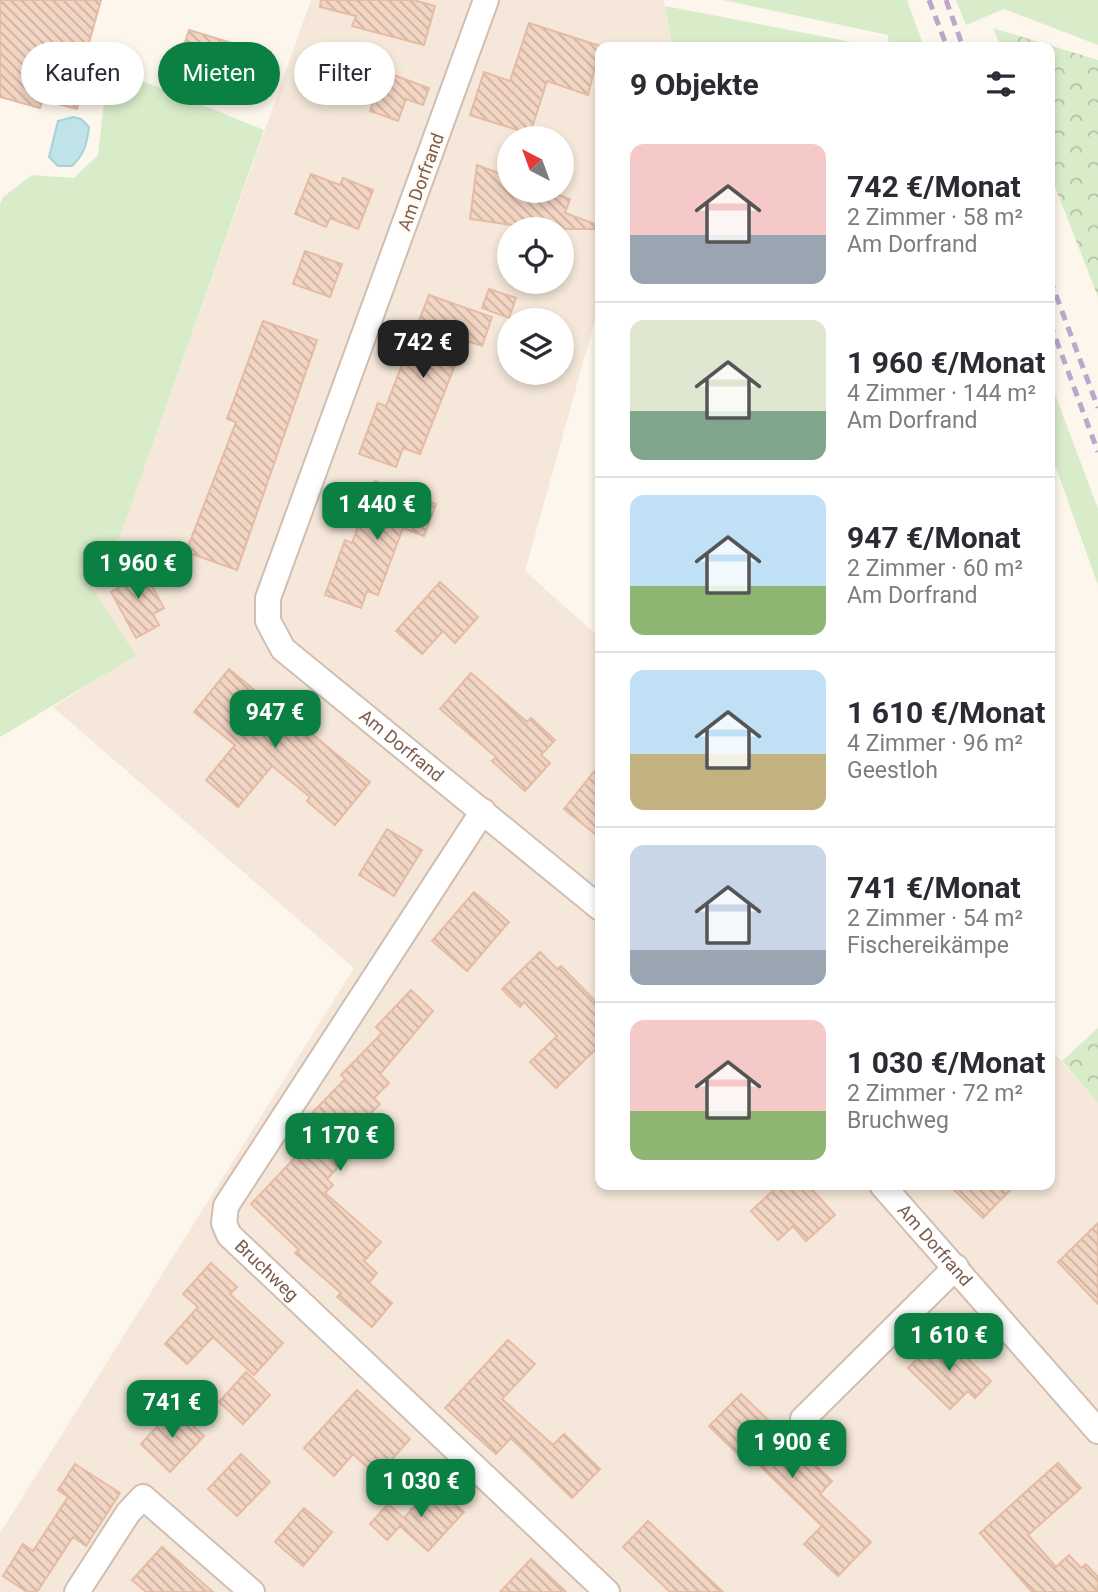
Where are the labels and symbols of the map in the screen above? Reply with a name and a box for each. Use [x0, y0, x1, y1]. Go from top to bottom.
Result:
north arrow [497, 126, 574, 203]
street label: Am Dorfrand [393, 130, 448, 233]
pin: 742 € [374, 320, 472, 380]
pin: 1 440 € [312, 482, 442, 542]
pin: 1 960 € [73, 542, 203, 601]
pin: 947 € [226, 690, 324, 750]
street label: Am Dorfrand [355, 705, 448, 786]
pin: 1 170 € [275, 1114, 405, 1173]
street label: Am Dorfrand [894, 1199, 977, 1290]
street label: Bruchweg [231, 1235, 303, 1305]
pin: 1 610 € [884, 1314, 1014, 1373]
pin: 741 € [123, 1380, 221, 1440]
pin: 1 900 € [727, 1420, 857, 1480]
pin: 1 030 € [356, 1460, 486, 1519]

